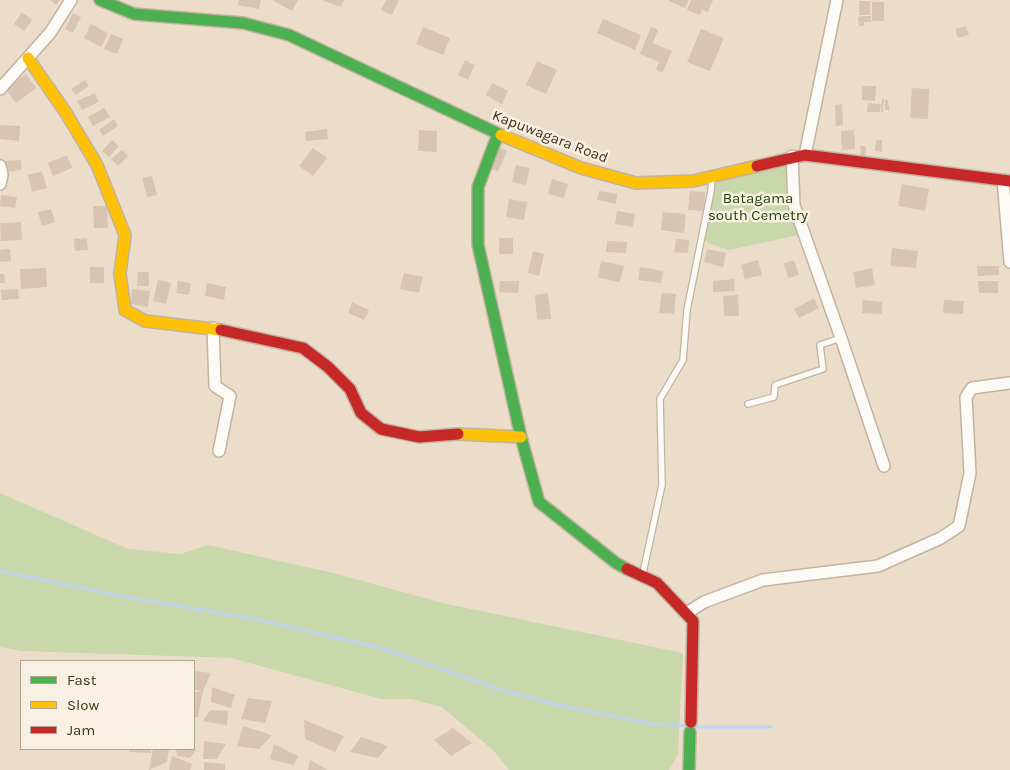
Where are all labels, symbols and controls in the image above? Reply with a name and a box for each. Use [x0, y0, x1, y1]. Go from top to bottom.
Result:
street label: Kapuwagara Road [489, 107, 611, 167]
park label: Batagama south Cemetry [708, 190, 808, 225]
legend [20, 660, 195, 750]
text: Fast [67, 671, 96, 689]
text: Slow [67, 696, 99, 714]
text: Jam [67, 721, 95, 739]

